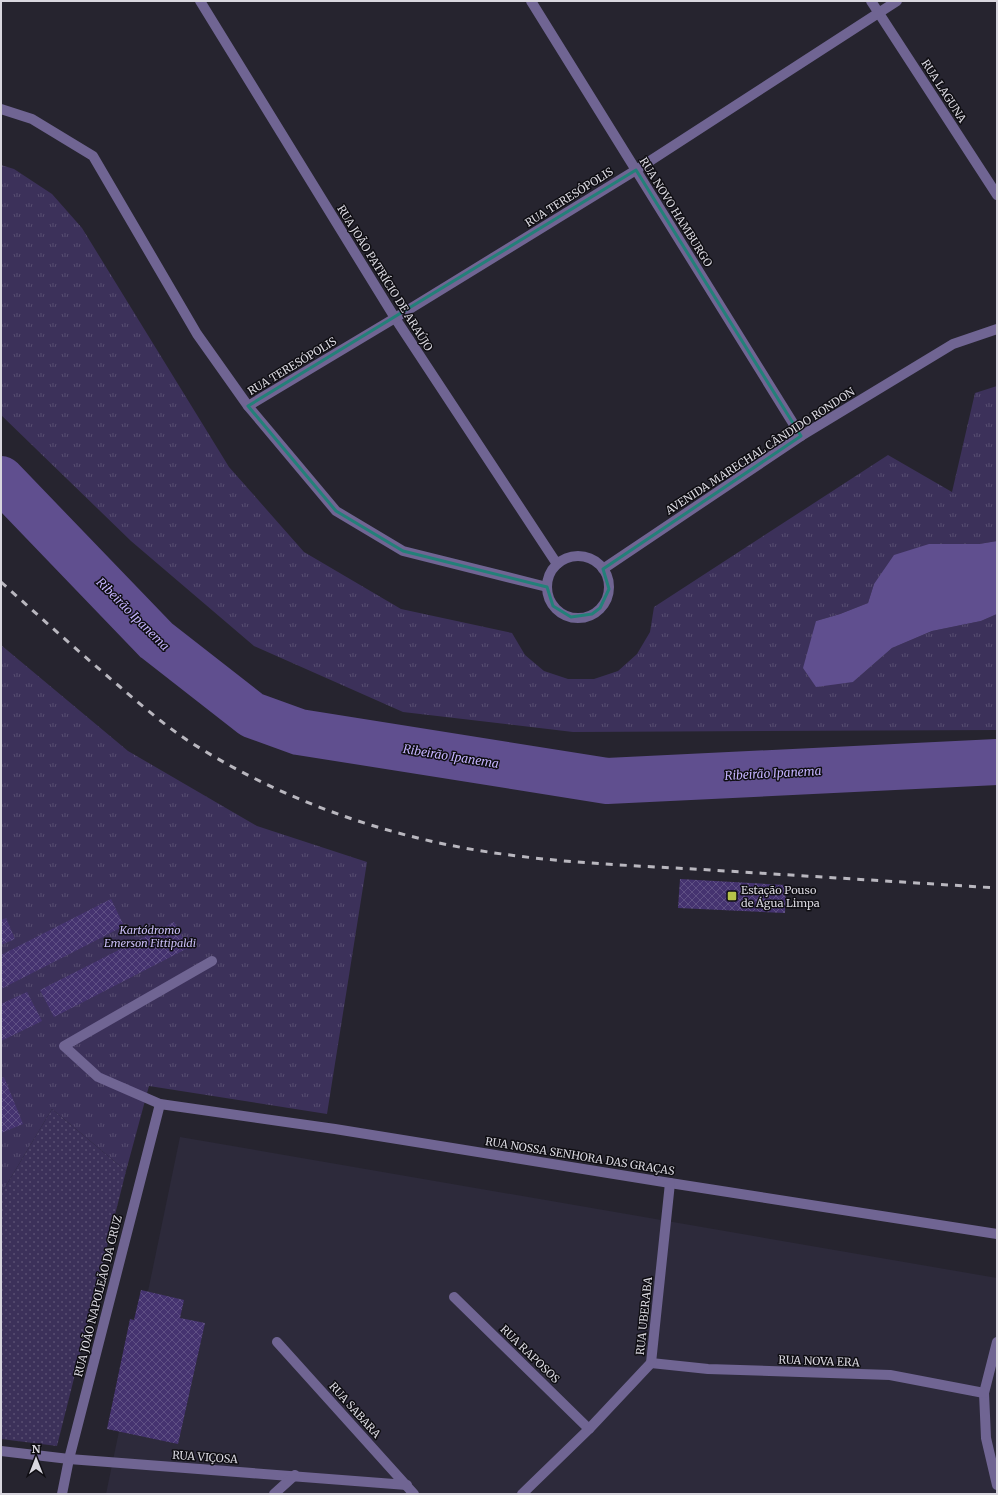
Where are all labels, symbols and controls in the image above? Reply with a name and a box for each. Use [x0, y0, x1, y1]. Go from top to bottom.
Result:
street label: RUA LAGUNA [918, 57, 970, 125]
street label: RUA NOVO HAMBURGO [637, 155, 715, 269]
street label: RUA TERESÓPOLIS [522, 164, 616, 230]
street label: RUA JOÃO PATRÍCIO DE ARAÚJO [334, 202, 436, 354]
street label: RUA TERESÓPOLIS [245, 334, 339, 398]
street label: AVENIDA MARECHAL CÂNDIDO RONDON [662, 384, 858, 518]
water label: Ribeirão Ipanema [93, 574, 173, 654]
water label: Ribeirão Ipanema [402, 741, 500, 771]
water label: Ribeirão Ipanema [724, 763, 822, 783]
place label: Estação Pouso de Água Limpa [741, 883, 820, 910]
marker: Estação Pouso de Água Limpa [726, 890, 738, 902]
park label: Kartódromo Emerson Fittipaldi [104, 923, 196, 950]
street label: RUA NOSSA SENHORA DAS GRAÇAS [484, 1134, 676, 1178]
street label: RUA JOÃO NAPOLEÃO DA CRUZ [71, 1214, 125, 1378]
street label: RUA UBERABA [633, 1276, 655, 1356]
street label: RUA RAPOSOS [497, 1322, 563, 1386]
street label: RUA NOVA ERA [778, 1353, 860, 1369]
street label: RUA SABARA [326, 1379, 384, 1441]
north arrow [16, 1439, 56, 1479]
text: N [32, 1442, 41, 1456]
street label: RUA VIÇOSA [172, 1448, 239, 1466]

